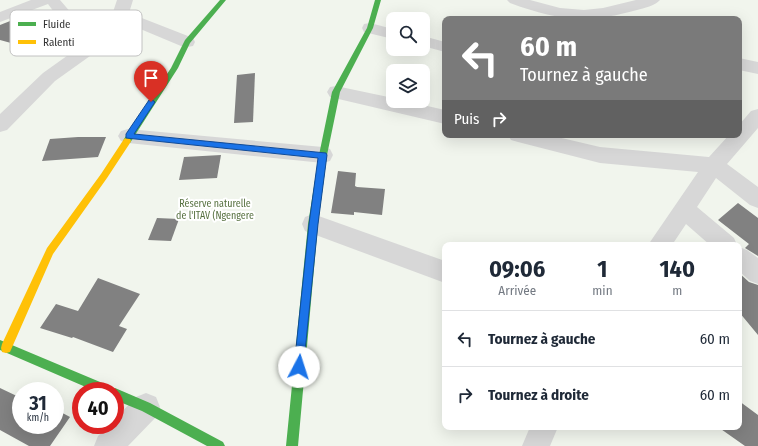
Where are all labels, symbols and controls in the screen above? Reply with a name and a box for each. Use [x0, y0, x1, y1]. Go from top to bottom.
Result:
legend [10, 10, 142, 56]
map controls [386, 12, 430, 108]
button: search [386, 12, 430, 56]
text: Fluide [43, 18, 70, 31]
text: 60 m [520, 30, 577, 63]
icon: left [454, 32, 506, 84]
text: Ralenti [43, 36, 75, 49]
pin [134, 61, 168, 102]
button: layers [386, 64, 430, 108]
text: Tournez à gauche [520, 64, 648, 86]
icon: arrive [140, 67, 162, 89]
icon: right [488, 108, 510, 130]
text: Puis [454, 110, 480, 128]
park label: Réserve naturelle de l'ITAV (Ngengere [176, 198, 254, 222]
text: 09:06 [489, 255, 545, 283]
text: 1 [597, 255, 608, 283]
text: 140 [659, 255, 695, 283]
text: Arrivée [498, 283, 536, 298]
text: min [592, 283, 612, 298]
text: m [672, 283, 682, 298]
icon: left [454, 328, 476, 350]
text: Tournez à gauche [488, 330, 595, 348]
text: 60 m [700, 330, 730, 348]
position arrow [278, 346, 320, 388]
speed limit sign: 40 [72, 382, 124, 434]
icon: right [454, 384, 476, 406]
text: Tournez à droite [488, 386, 589, 404]
text: 60 m [700, 386, 730, 404]
text: 31 [29, 391, 47, 415]
text: km/h [27, 412, 49, 424]

